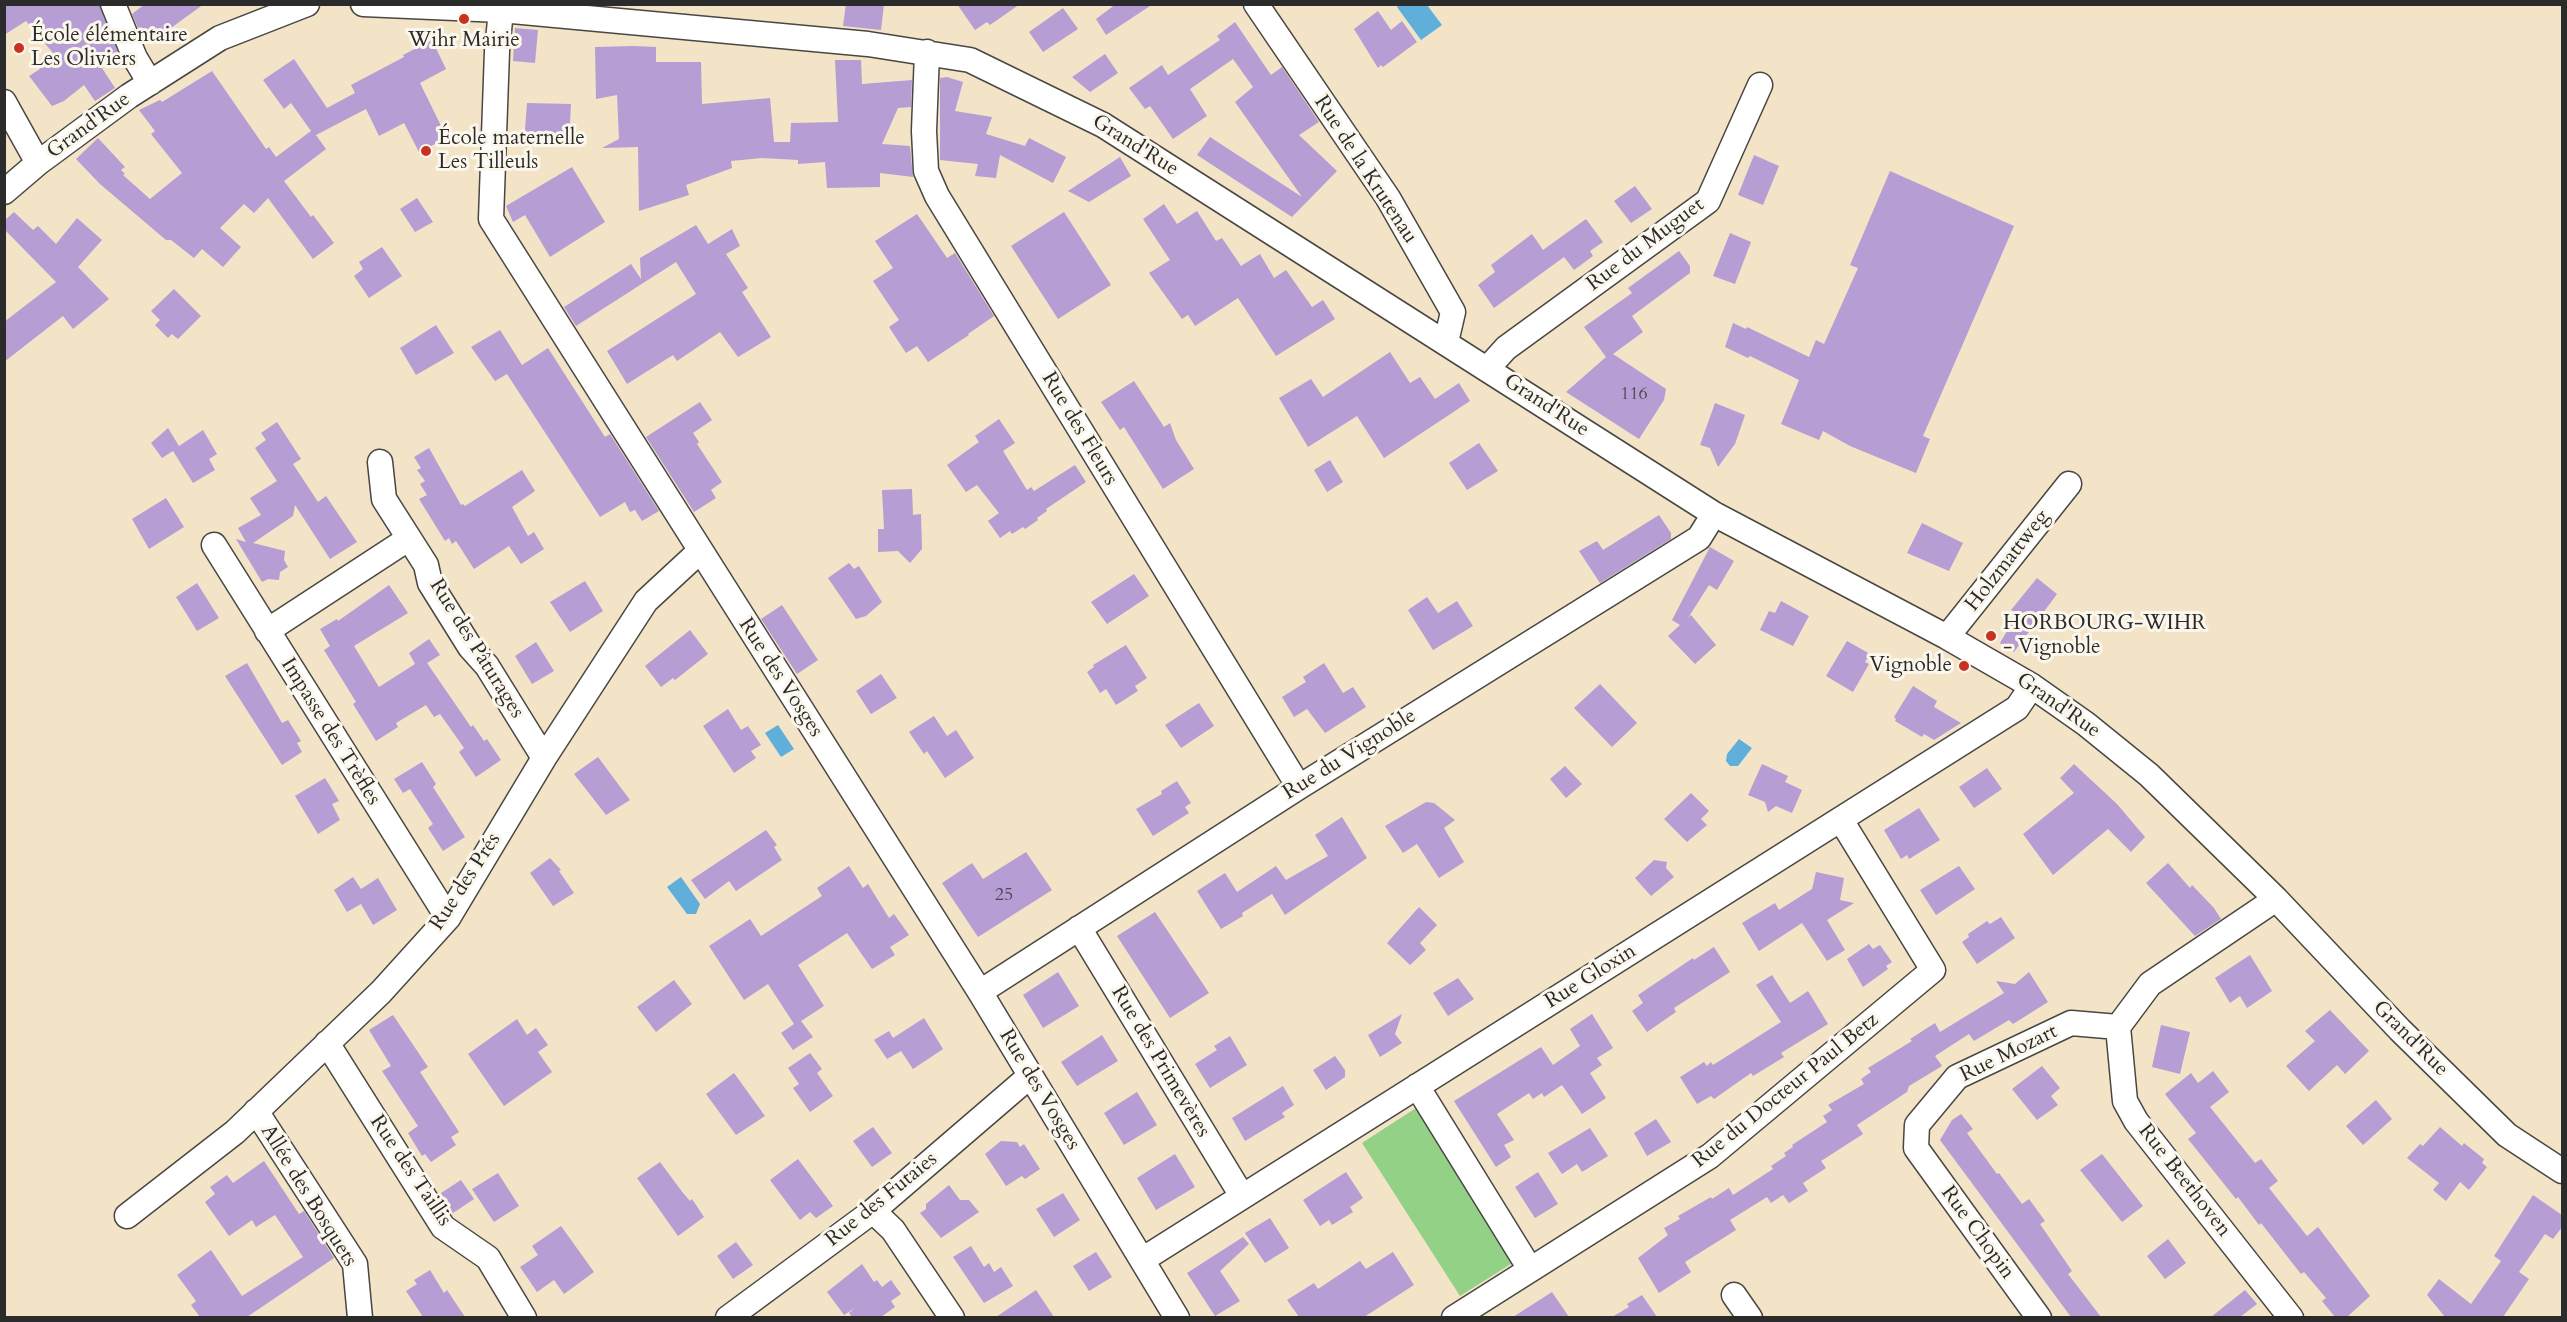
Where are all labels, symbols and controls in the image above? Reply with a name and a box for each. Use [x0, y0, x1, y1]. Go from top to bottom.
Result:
marker: Wihr Mairie [457, 12, 471, 26]
place label: École élémentaire Les Oliviers [31, 23, 188, 73]
place label: Wihr Mairie [408, 28, 520, 54]
marker: École élémentaire Les Oliviers [12, 41, 26, 55]
street label: Grand'Rue [42, 87, 136, 165]
street label: Rue de la Krutenau [1308, 91, 1422, 249]
street label: Grand'Rue [1087, 110, 1183, 182]
place label: École maternelle Les Tilleuls [438, 126, 585, 176]
marker: École maternelle Les Tilleuls [419, 144, 433, 158]
street label: Rue du Muguet [1582, 193, 1710, 297]
street label: Rue des Fleurs [1035, 368, 1123, 490]
street label: Grand'Rue [1499, 369, 1593, 443]
house number: 116 [1620, 384, 1648, 406]
street label: Holzmattweg [1961, 505, 2055, 617]
street label: Rue des Pâturages [423, 575, 529, 723]
place label: HORBOURG-WIHR - Vignoble [2003, 611, 2206, 661]
street label: Rue des Vosges [732, 614, 828, 742]
marker: HORBOURG-WIHR - Vignoble [1984, 629, 1998, 643]
place label: Vignoble [1869, 653, 1952, 679]
street label: Impasse des Trèfles [275, 654, 385, 810]
marker: Vignoble [1957, 659, 1971, 673]
street label: Grand'Rue [2011, 668, 2105, 744]
street label: Rue du Vignoble [1279, 704, 1421, 806]
street label: Rue des Prés [425, 828, 507, 936]
house number: 25 [995, 885, 1013, 907]
street label: Rue Gloxin [1541, 939, 1641, 1015]
street label: Rue des Primevères [1105, 982, 1215, 1142]
street label: Grand'Rue [2367, 996, 2453, 1082]
street label: Rue du Docteur Paul Betz [1688, 1008, 1884, 1174]
street label: Rue Mozart [1956, 1020, 2062, 1088]
street label: Rue des Vosges [993, 1025, 1085, 1155]
street label: Rue des Taillis [364, 1111, 456, 1231]
street label: Allée des Bosquets [254, 1120, 362, 1272]
street label: Rue Beethoven [2132, 1120, 2236, 1242]
street label: Rue des Futaies [821, 1147, 943, 1253]
street label: Rue Chopin [1935, 1181, 2019, 1285]

